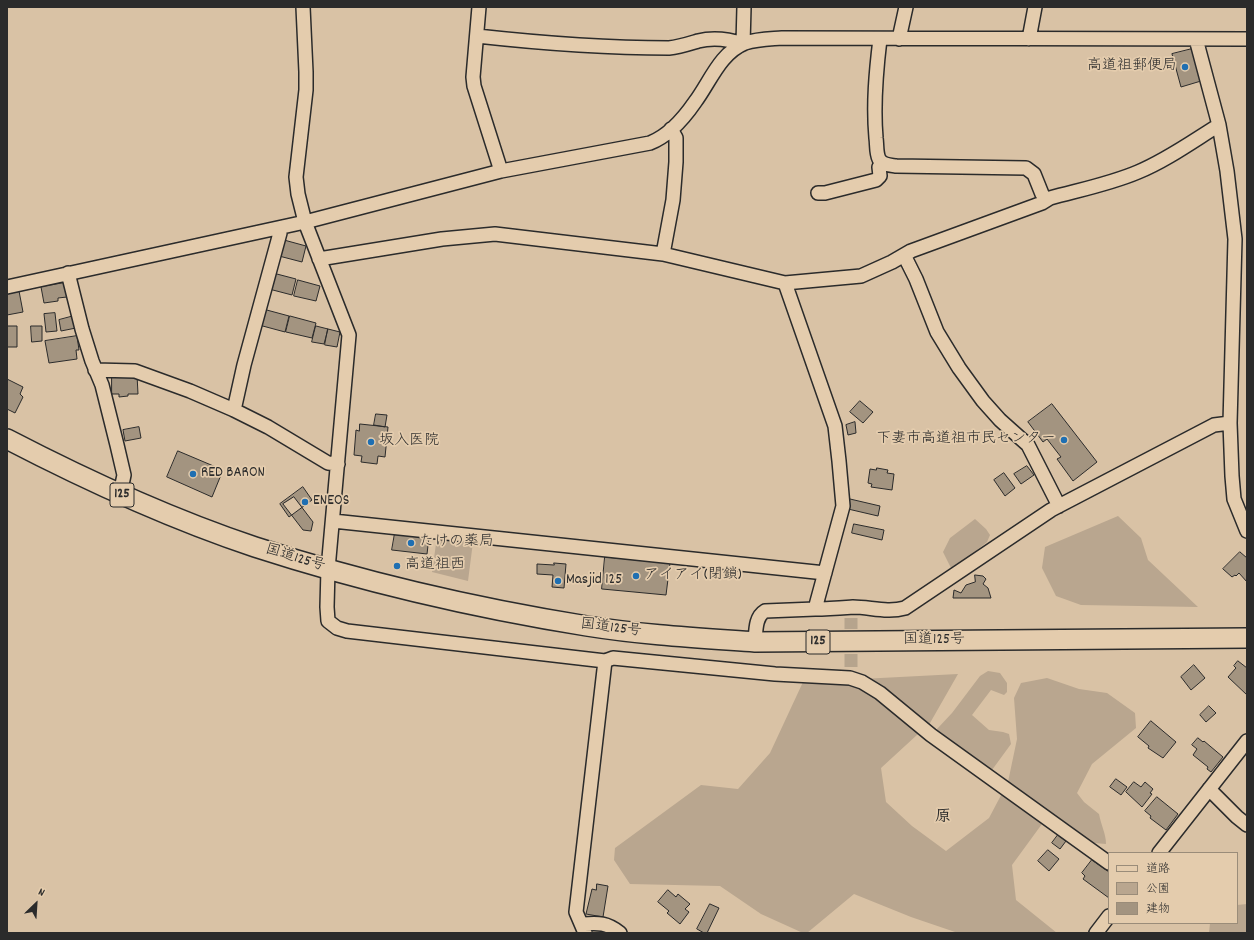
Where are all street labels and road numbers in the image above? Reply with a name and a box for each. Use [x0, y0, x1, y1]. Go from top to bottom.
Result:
road number: 125 [110, 483, 134, 507]
street label: 国道125号 [263, 541, 327, 577]
street label: 国道125号 [579, 616, 643, 642]
road number: 125 [806, 630, 830, 654]
street label: 国道125号 [903, 632, 965, 650]

